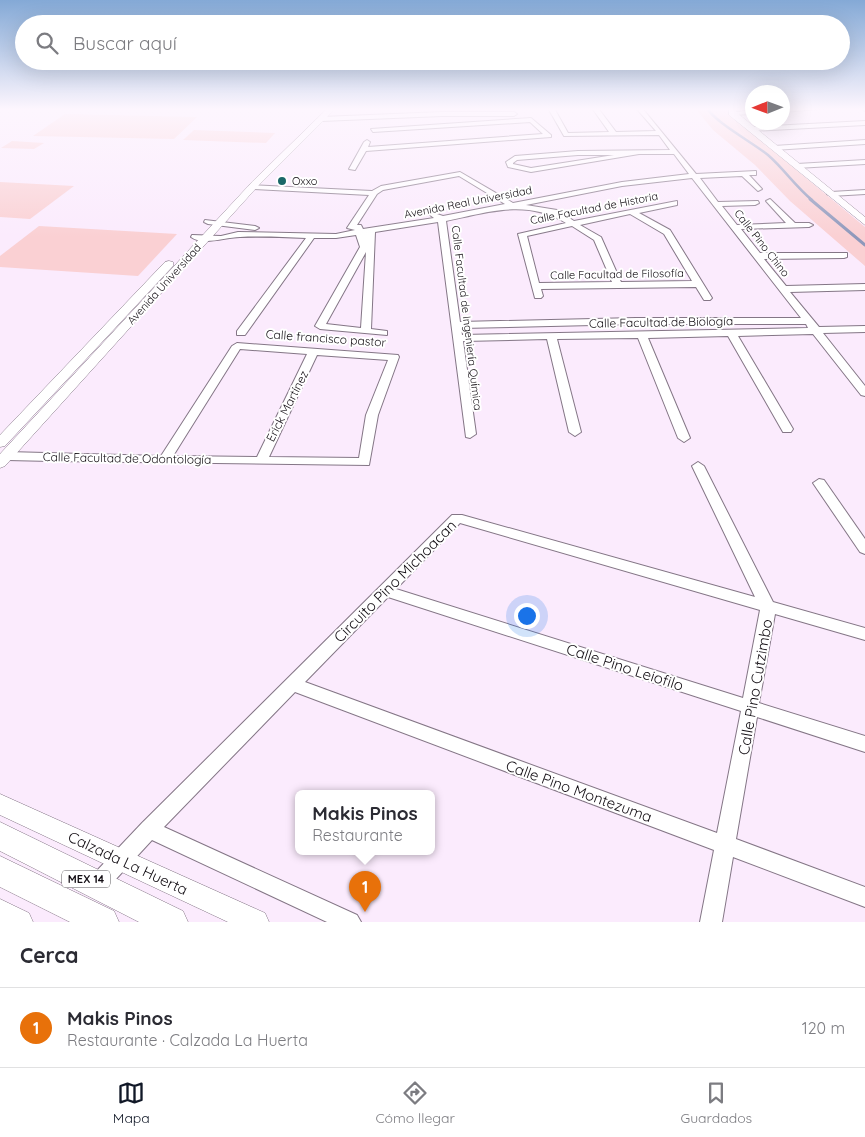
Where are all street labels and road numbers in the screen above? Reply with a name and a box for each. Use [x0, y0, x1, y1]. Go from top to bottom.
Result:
street label: Avenida Real Universidad [403, 183, 533, 221]
street label: Calle Facultad de Historia [529, 189, 659, 227]
street label: Calle Pino Chino [731, 206, 793, 280]
street label: Calle Facultad de Ingenierίa Quίmica [449, 225, 485, 411]
street label: Avenida Universidad [124, 241, 204, 327]
street label: Calle Facultad de Filosofía [550, 266, 684, 282]
street label: Calle Facultad de Biología [589, 313, 733, 331]
street label: Calle francisco pastor [265, 326, 387, 350]
street label: Erick Martínez [263, 368, 311, 444]
street label: Calle Facultad de Odontología [43, 449, 211, 467]
street label: Circuito Pino Michoacan [330, 516, 460, 646]
street label: Calle Pino Cutzimbo [734, 617, 776, 757]
street label: Calle Pino Leiofilo [564, 639, 686, 695]
street label: Calle Pino Montezuma [503, 756, 655, 826]
street label: Calzada La Huerta [65, 827, 191, 899]
road number: MEX 14 [62, 871, 110, 888]

